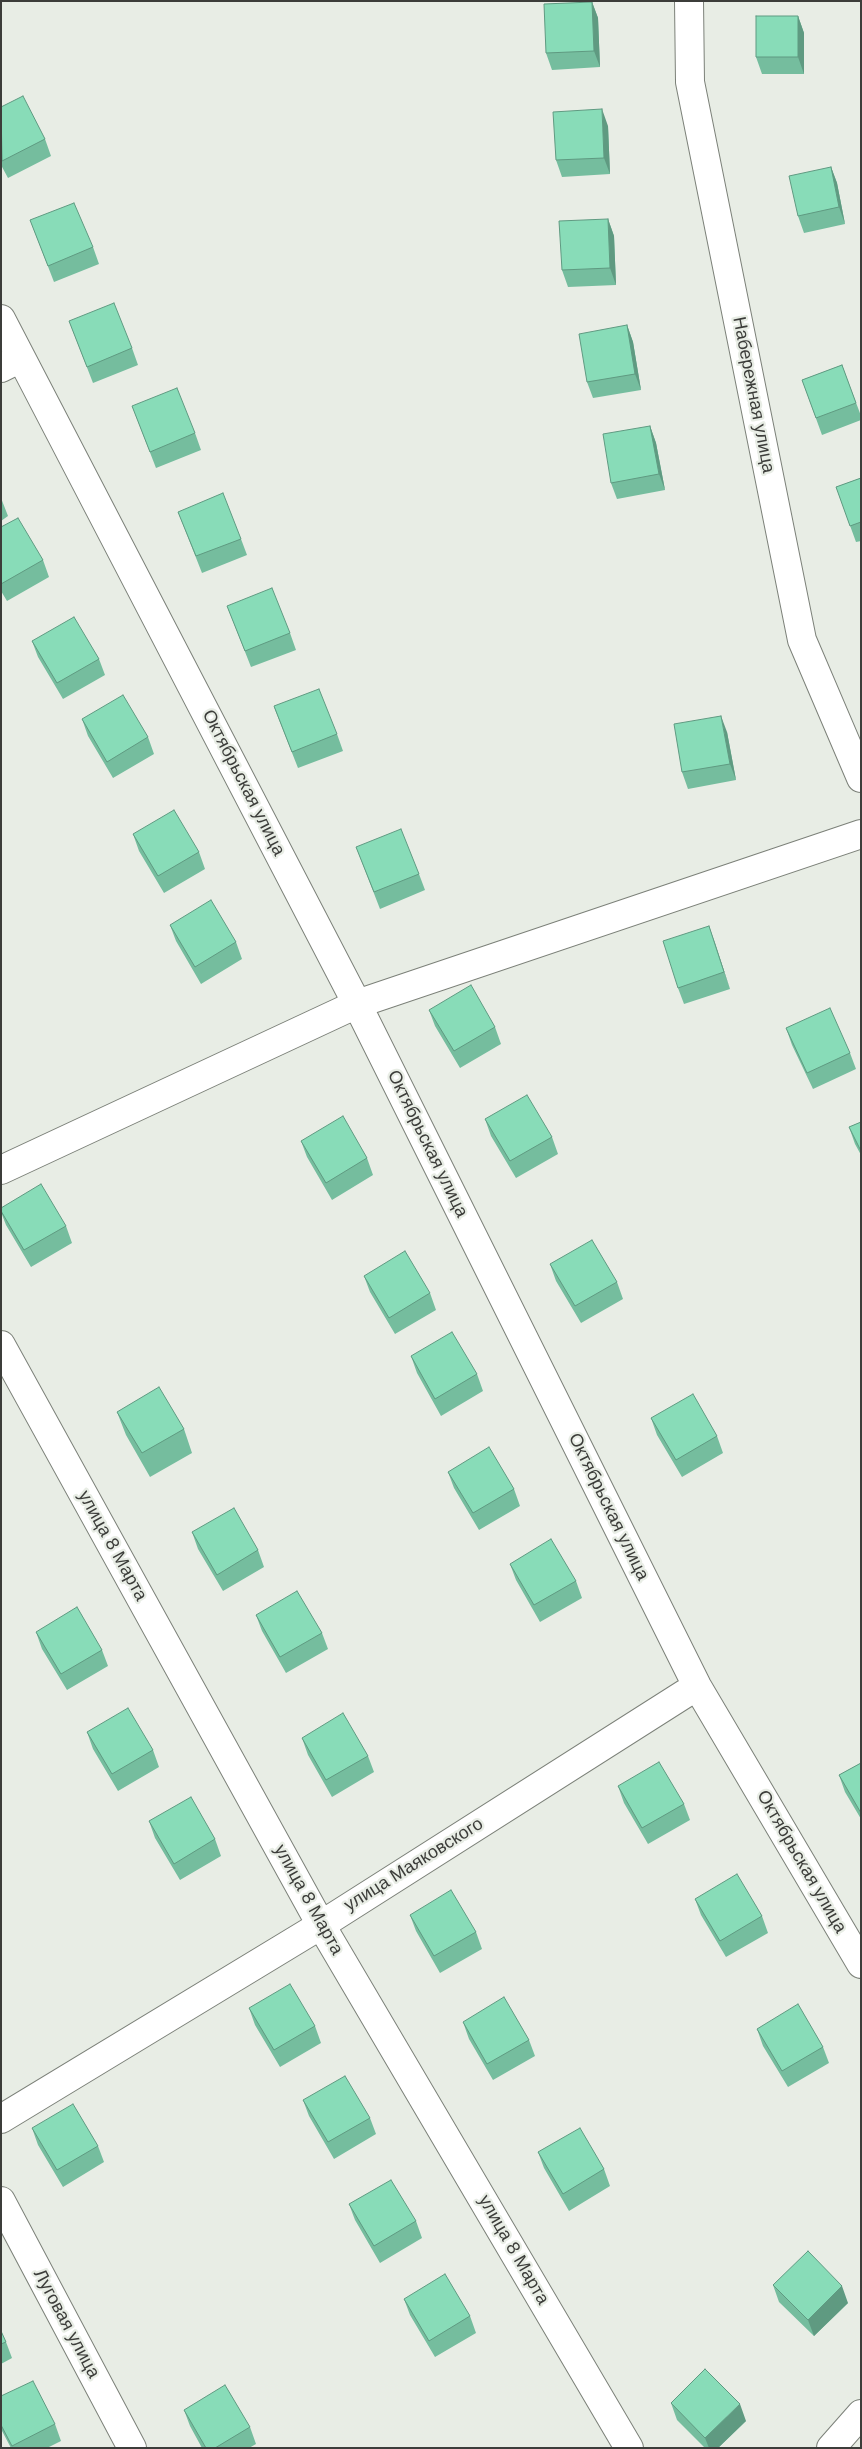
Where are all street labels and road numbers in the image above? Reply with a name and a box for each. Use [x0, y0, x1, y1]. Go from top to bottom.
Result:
street label: Набережная улица [727, 315, 779, 475]
street label: Октябрьская улица [197, 706, 289, 860]
street label: Октябрьская улица [382, 1067, 472, 1221]
street label: Октябрьская улица [563, 1430, 653, 1584]
street label: улица 8 Марта [73, 1487, 151, 1605]
street label: Октябрьская улица [751, 1787, 851, 1937]
street label: улица Маяковского [340, 1813, 488, 1917]
street label: улица 8 Марта [269, 1841, 347, 1959]
street label: улица 8 Марта [473, 2191, 553, 2309]
street label: Луговая улица [28, 2266, 104, 2382]

